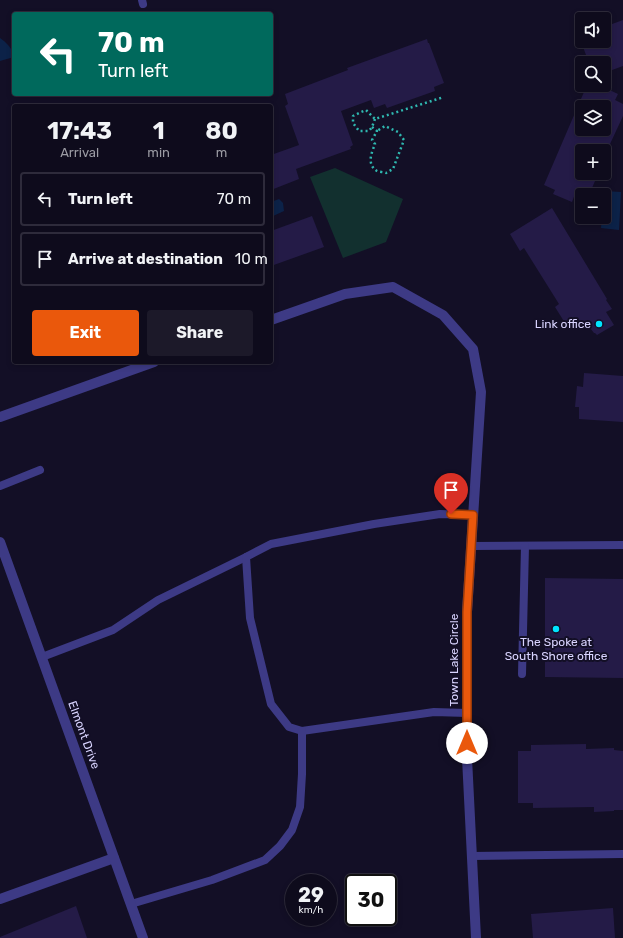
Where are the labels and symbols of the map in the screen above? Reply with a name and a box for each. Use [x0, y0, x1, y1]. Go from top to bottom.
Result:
place label: Link office [535, 317, 591, 331]
marker: Link office [594, 319, 604, 329]
pin [434, 473, 468, 514]
street label: Town Lake Circle [447, 613, 461, 706]
marker: The Spoke at South Shore office [551, 624, 561, 634]
place label: The Spoke at South Shore office [505, 635, 608, 663]
street label: Elmont Drive [65, 699, 103, 771]
position arrow [446, 722, 488, 764]
speed limit sign: 30 [345, 874, 397, 926]

